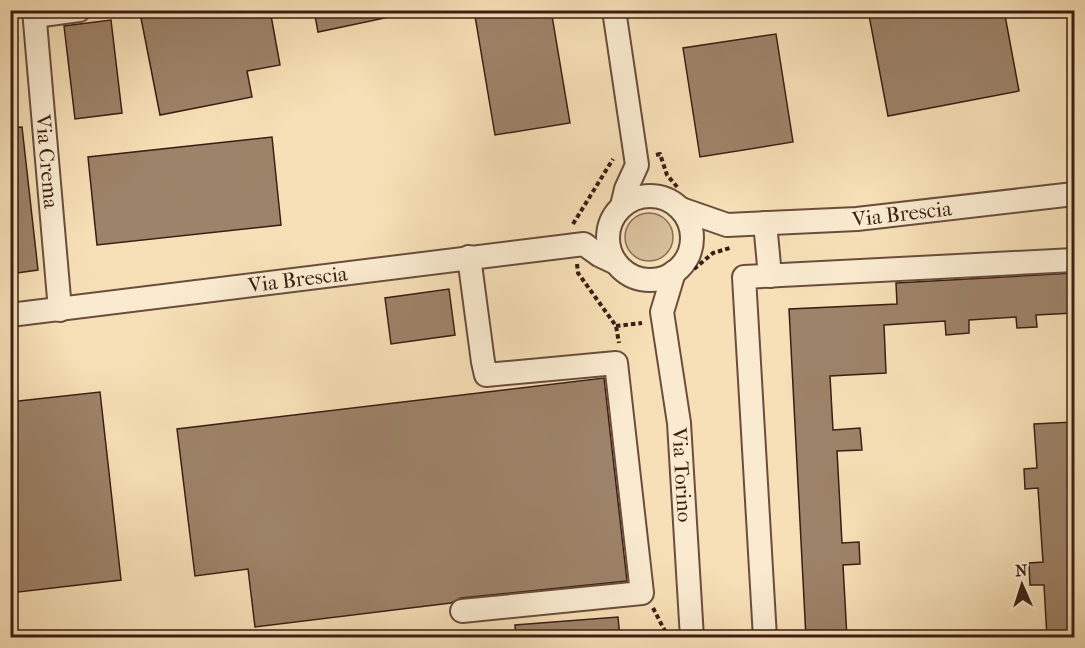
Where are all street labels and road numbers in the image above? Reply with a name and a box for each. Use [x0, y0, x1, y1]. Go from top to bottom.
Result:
street label: Via Crema [31, 112, 63, 210]
street label: Via Brescia [850, 196, 953, 232]
street label: Via Brescia [246, 261, 349, 298]
street label: Via Torino [667, 426, 697, 523]

